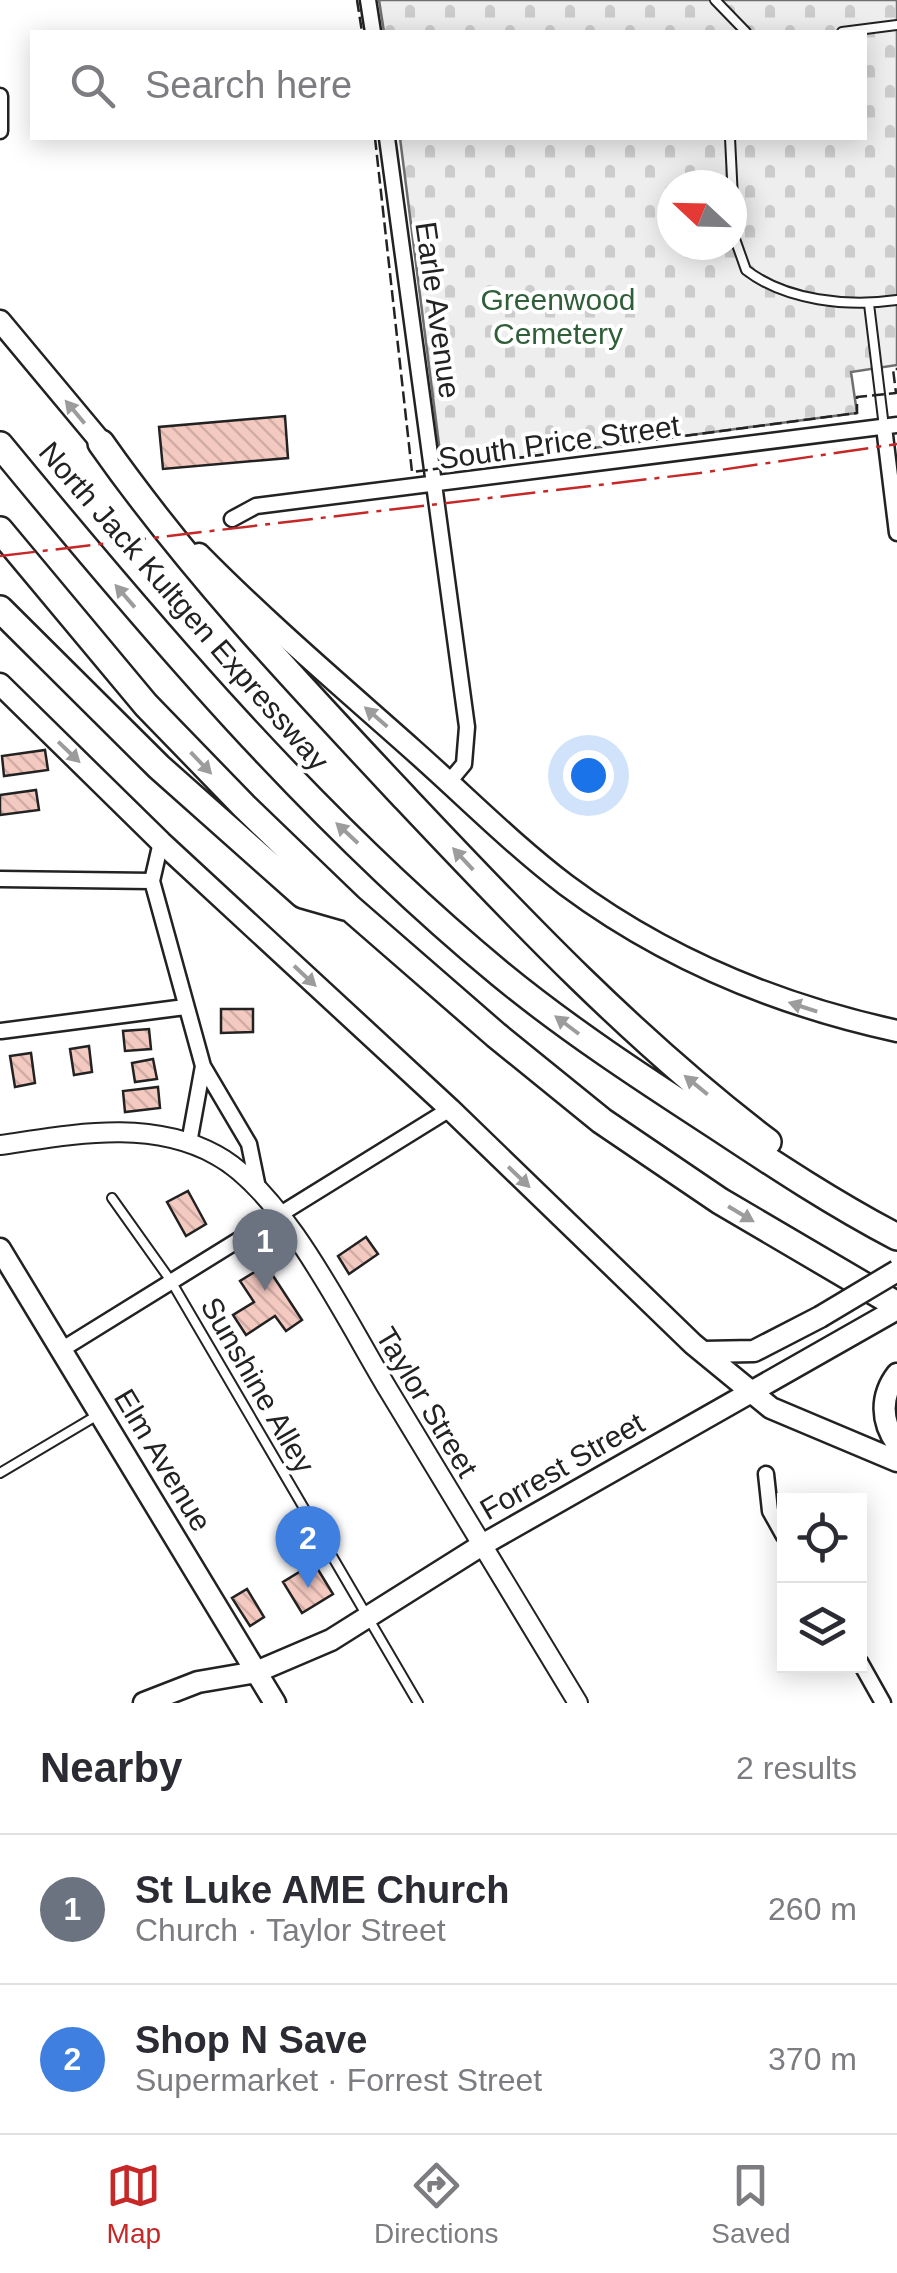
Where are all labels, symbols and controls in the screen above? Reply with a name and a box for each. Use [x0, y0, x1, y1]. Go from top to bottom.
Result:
search box [30, 30, 867, 140]
icon: search [65, 58, 120, 113]
text: Search here [145, 64, 352, 106]
north arrow [657, 170, 747, 260]
street label: Earle Avenue [409, 220, 467, 400]
park label: Greenwood Cemetery [480, 283, 636, 350]
one-way arrow [65, 399, 86, 424]
street label: South Price Street [436, 409, 682, 475]
street label: North Jack Kultgen Expressway [33, 435, 335, 777]
one-way arrow [115, 584, 137, 609]
one-way arrow [364, 707, 389, 729]
one-way arrow [57, 741, 81, 764]
one-way arrow [189, 750, 213, 774]
your location [563, 750, 614, 801]
one-way arrow [336, 822, 360, 845]
one-way arrow [452, 847, 475, 871]
one-way arrow [292, 964, 317, 986]
one-way arrow [787, 999, 817, 1014]
one-way arrow [554, 1016, 580, 1036]
one-way arrow [683, 1075, 709, 1096]
one-way arrow [507, 1165, 531, 1188]
one-way arrow [727, 1205, 755, 1222]
pin: 1 [232, 1208, 298, 1291]
street label: Sunshine Alley [195, 1292, 321, 1478]
street label: Taylor Street [369, 1321, 485, 1483]
street label: Elm Avenue [108, 1383, 218, 1537]
street label: Forrest Street [474, 1406, 650, 1526]
map controls [777, 1493, 867, 1673]
button: locate [777, 1493, 867, 1583]
pin: 2 [276, 1506, 340, 1588]
button: layers [777, 1583, 867, 1673]
text: Nearby [40, 1744, 182, 1791]
text: 2 results [736, 1750, 857, 1786]
text: St Luke AME Church [135, 1869, 509, 1911]
text: 1 [64, 1891, 81, 1927]
text: 260 m [768, 1891, 857, 1927]
text: Church · Taylor Street [135, 1912, 446, 1948]
text: Shop N Save [135, 2019, 367, 2061]
text: 2 [64, 2041, 81, 2077]
text: 370 m [768, 2041, 857, 2077]
text: Supermarket · Forrest Street [135, 2062, 542, 2098]
tab: Map [106, 2158, 161, 2250]
tab: Directions [374, 2158, 499, 2250]
tab: Saved [711, 2158, 791, 2250]

